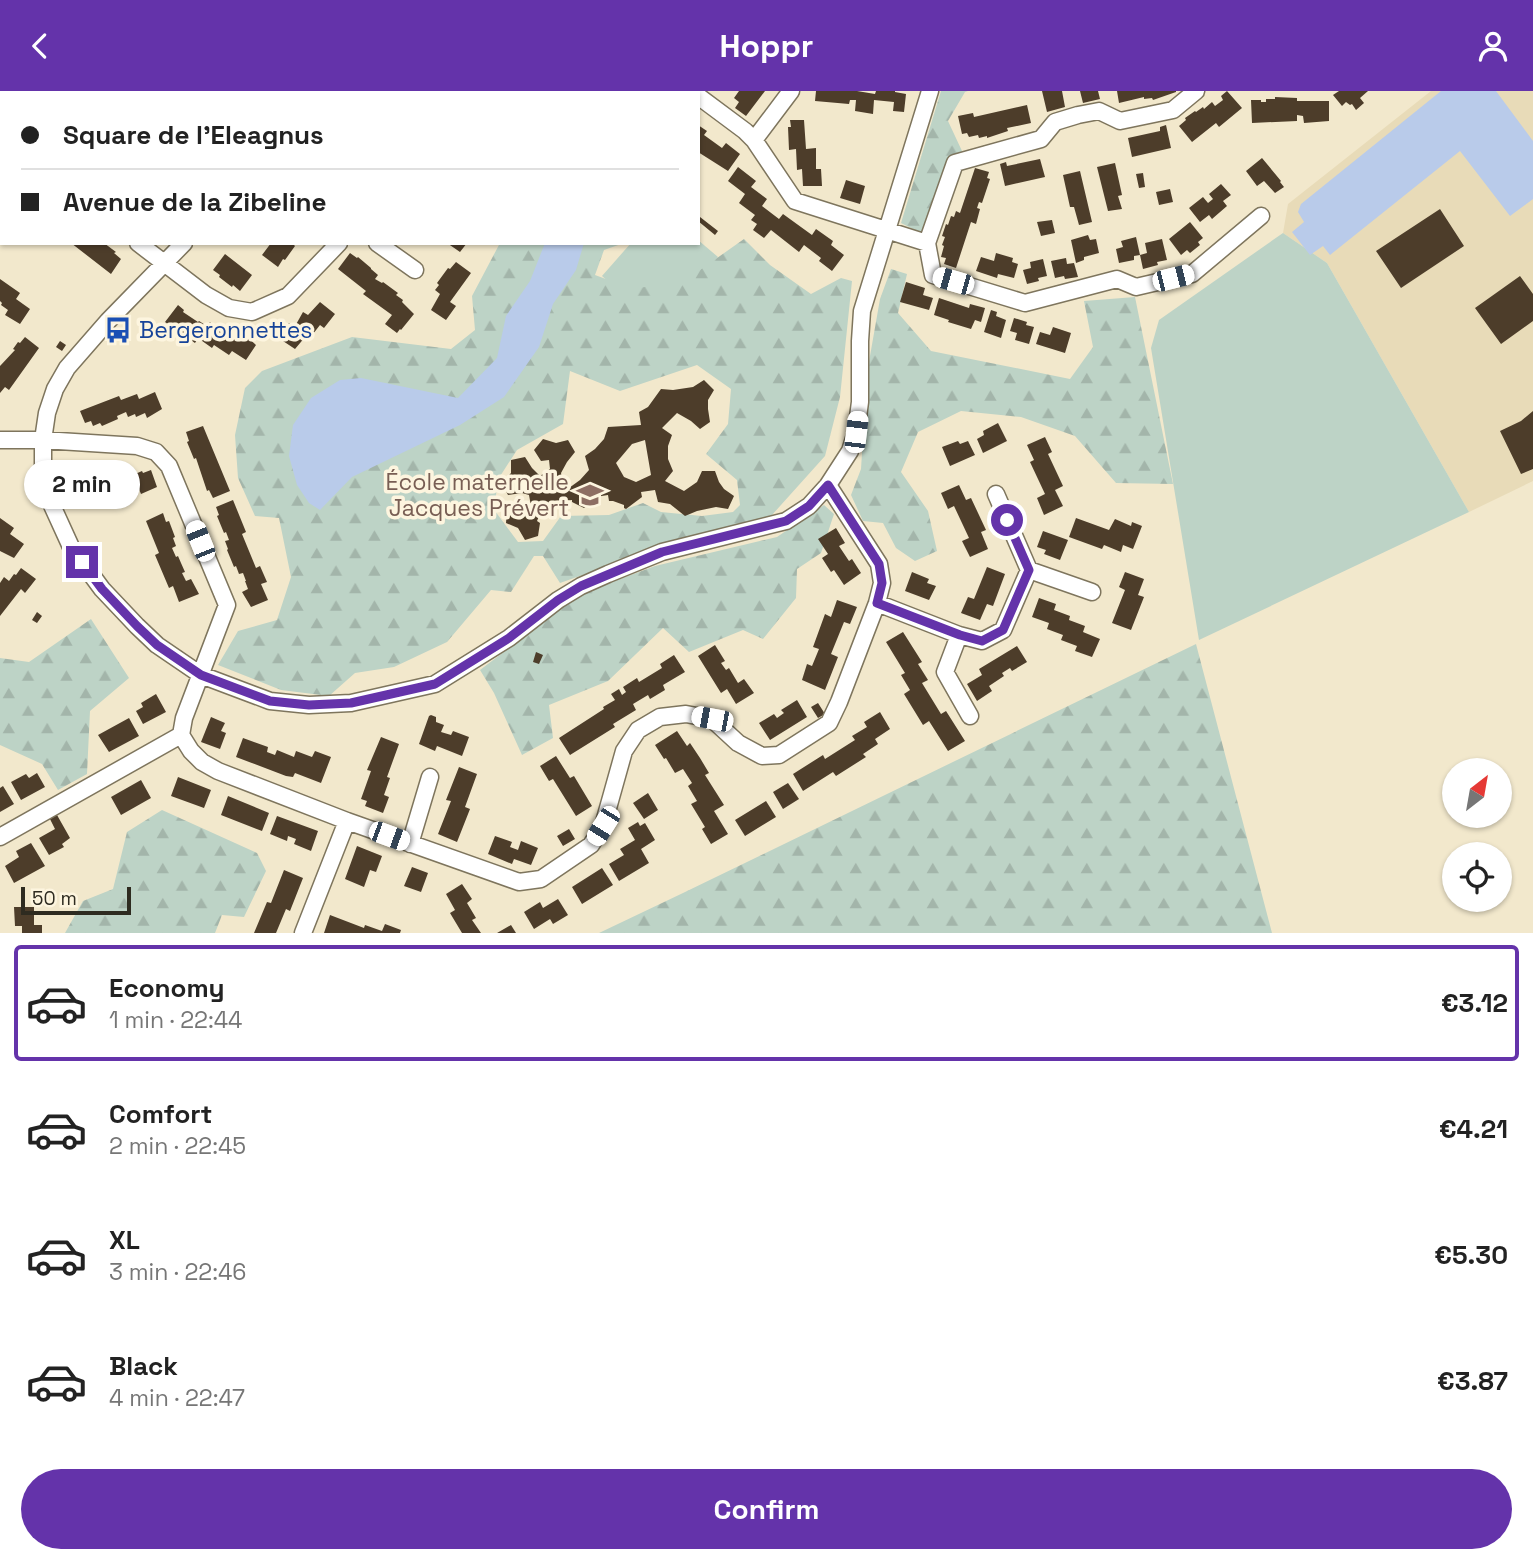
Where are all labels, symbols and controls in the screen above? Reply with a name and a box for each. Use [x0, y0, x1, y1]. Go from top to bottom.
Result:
text: Hoppr [719, 26, 814, 66]
icon: back [21, 27, 59, 65]
icon: person [1474, 27, 1512, 65]
text: Square de l'Eleagnus [63, 118, 324, 152]
text: Avenue de la Zibeline [63, 185, 327, 219]
car [1151, 263, 1196, 293]
car [930, 265, 977, 297]
bus stop icon: Bergeronnettes [103, 315, 133, 345]
place label: Bergeronnettes [139, 315, 312, 345]
car [844, 410, 869, 454]
callout: 2 min [24, 461, 140, 510]
place label: École maternelle Jacques Prévert [386, 467, 569, 523]
text: 2 min [52, 469, 112, 499]
school or university icon: École maternelle Jacques Prévert [575, 480, 605, 510]
route start [991, 504, 1023, 536]
car [183, 518, 218, 564]
route end [66, 546, 98, 578]
car [690, 705, 735, 733]
north arrow [1442, 758, 1512, 828]
map controls [1442, 758, 1512, 912]
car [583, 803, 624, 849]
car [366, 819, 413, 853]
button: locate [1442, 842, 1512, 912]
scale bar [21, 884, 131, 916]
text: 50 m [32, 886, 77, 911]
text: Economy [109, 971, 225, 1005]
icon: car [25, 972, 88, 1035]
text: €3.12 [1441, 986, 1508, 1020]
text: 1 min · 22:44 [109, 1005, 242, 1035]
text: Comfort [109, 1097, 212, 1131]
icon: car [25, 1098, 88, 1161]
text: €4.21 [1439, 1112, 1508, 1146]
text: 2 min · 22:45 [109, 1131, 246, 1161]
text: XL [109, 1223, 140, 1257]
icon: car [25, 1224, 88, 1287]
text: €5.30 [1434, 1238, 1508, 1272]
text: 3 min · 22:46 [109, 1257, 246, 1287]
text: Black [109, 1349, 178, 1383]
icon: car [25, 1350, 88, 1413]
text: €3.87 [1437, 1364, 1508, 1398]
text: 4 min · 22:47 [109, 1383, 245, 1413]
button: Confirm [21, 1469, 1512, 1549]

